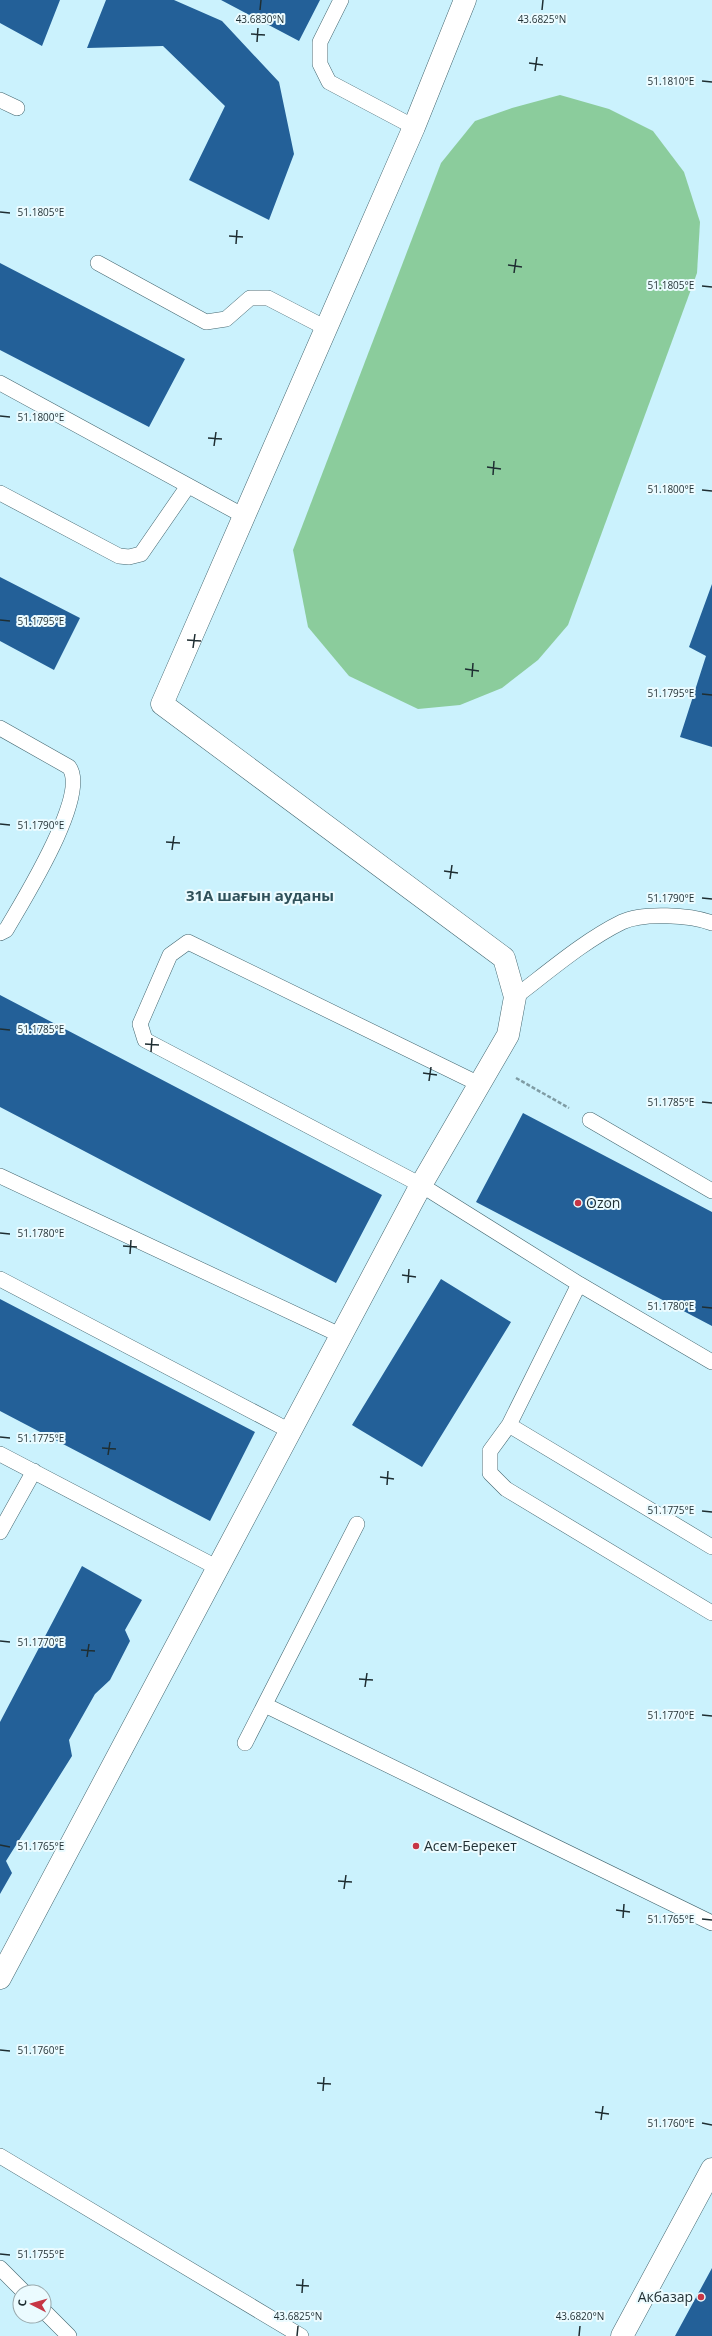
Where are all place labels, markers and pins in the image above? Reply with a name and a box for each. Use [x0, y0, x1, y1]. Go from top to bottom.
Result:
place label: Ozon [586, 1193, 620, 1212]
marker: Ozon [573, 1198, 583, 1208]
place label: Асем-Берекет [424, 1836, 517, 1855]
marker: Асем-Берекет [411, 1841, 421, 1851]
place label: Акбазар [638, 2287, 693, 2306]
marker: Акбазар [696, 2292, 706, 2302]

